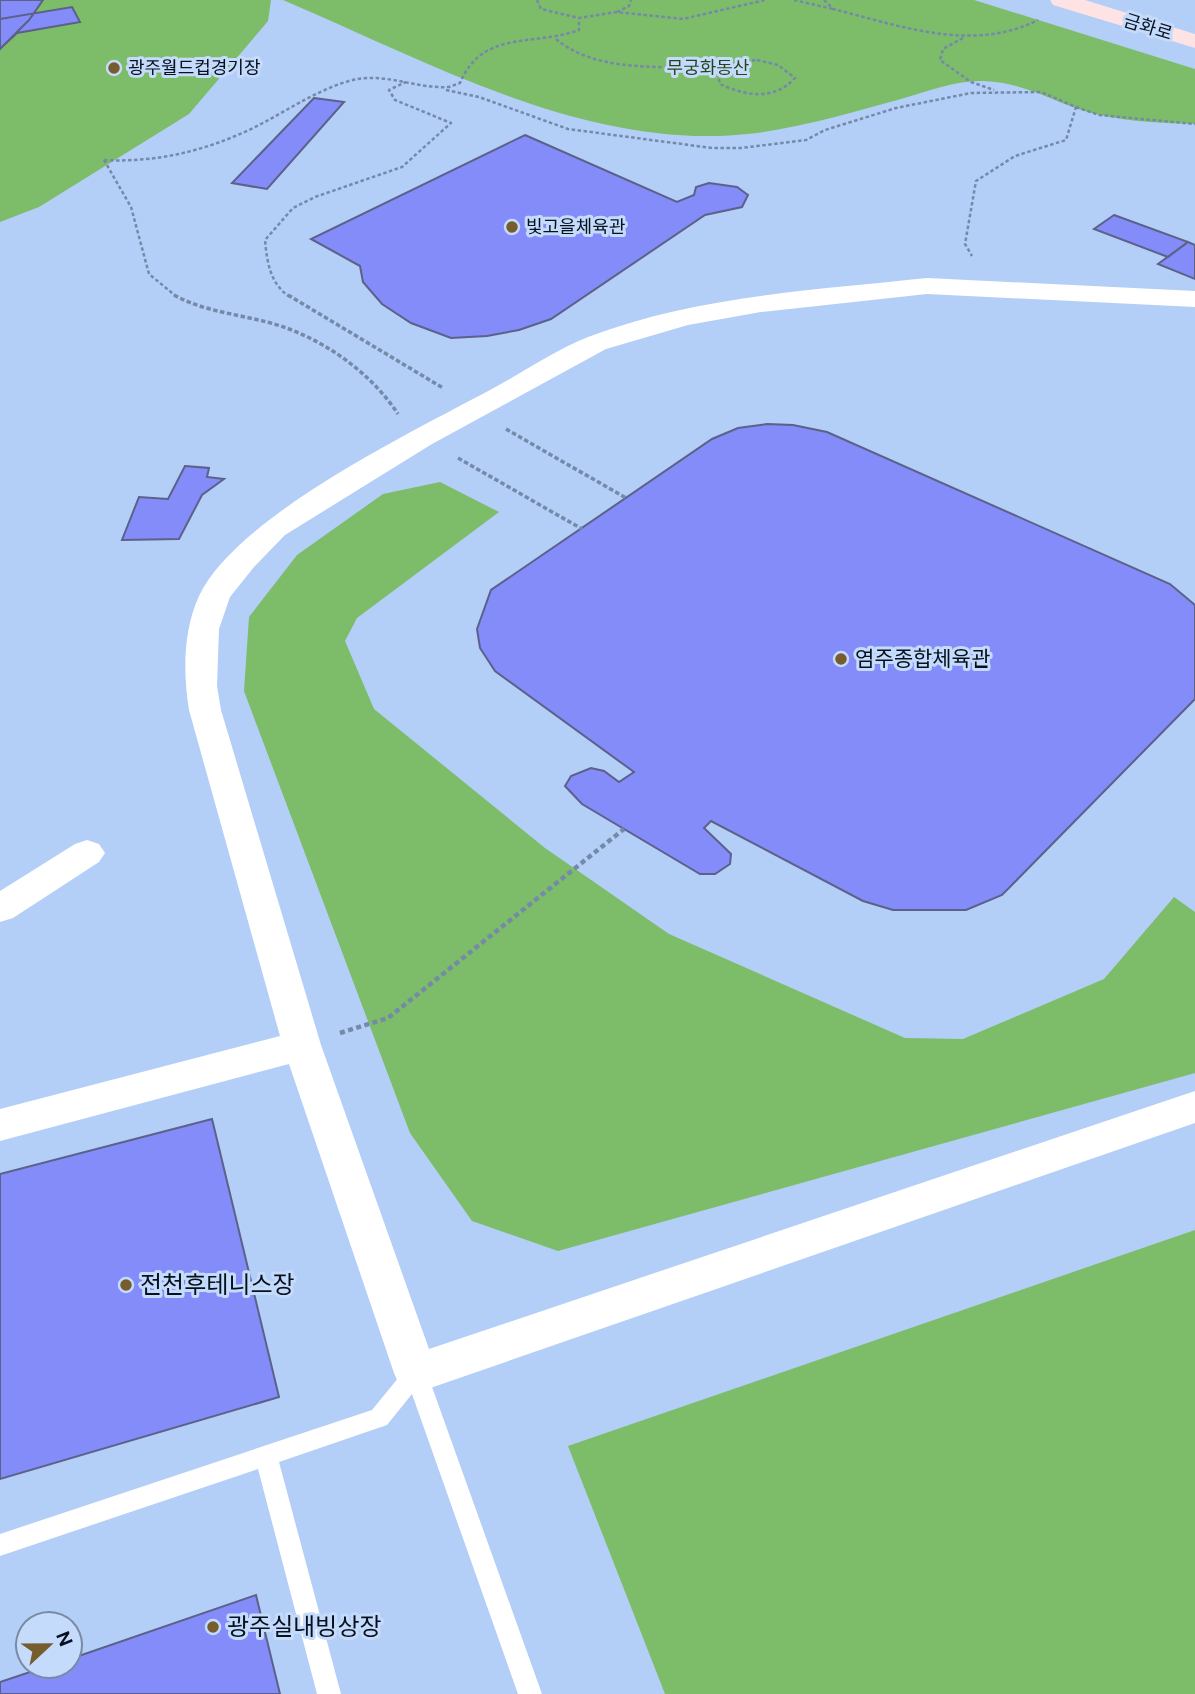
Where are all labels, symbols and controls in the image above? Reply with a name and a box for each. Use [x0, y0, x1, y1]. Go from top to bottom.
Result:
street label: 금화로 [1121, 8, 1175, 46]
place label: 광주월드컵경기장 [128, 56, 260, 80]
park label: 무궁화동산 [667, 56, 749, 80]
marker: 광주월드컵경기장 [106, 60, 122, 76]
place label: 빛고을체육관 [526, 215, 626, 239]
marker: 빛고을체육관 [504, 219, 520, 235]
place label: 염주종합체육관 [855, 645, 990, 673]
marker: 염주종합체육관 [833, 651, 849, 667]
place label: 전천후테니스장 [140, 1269, 295, 1300]
marker: 전천후테니스장 [118, 1277, 134, 1293]
north arrow [14, 1610, 84, 1680]
place label: 광주실내빙상장 [227, 1611, 382, 1642]
marker: 광주실내빙상장 [205, 1619, 221, 1635]
text: N [50, 1628, 78, 1650]

